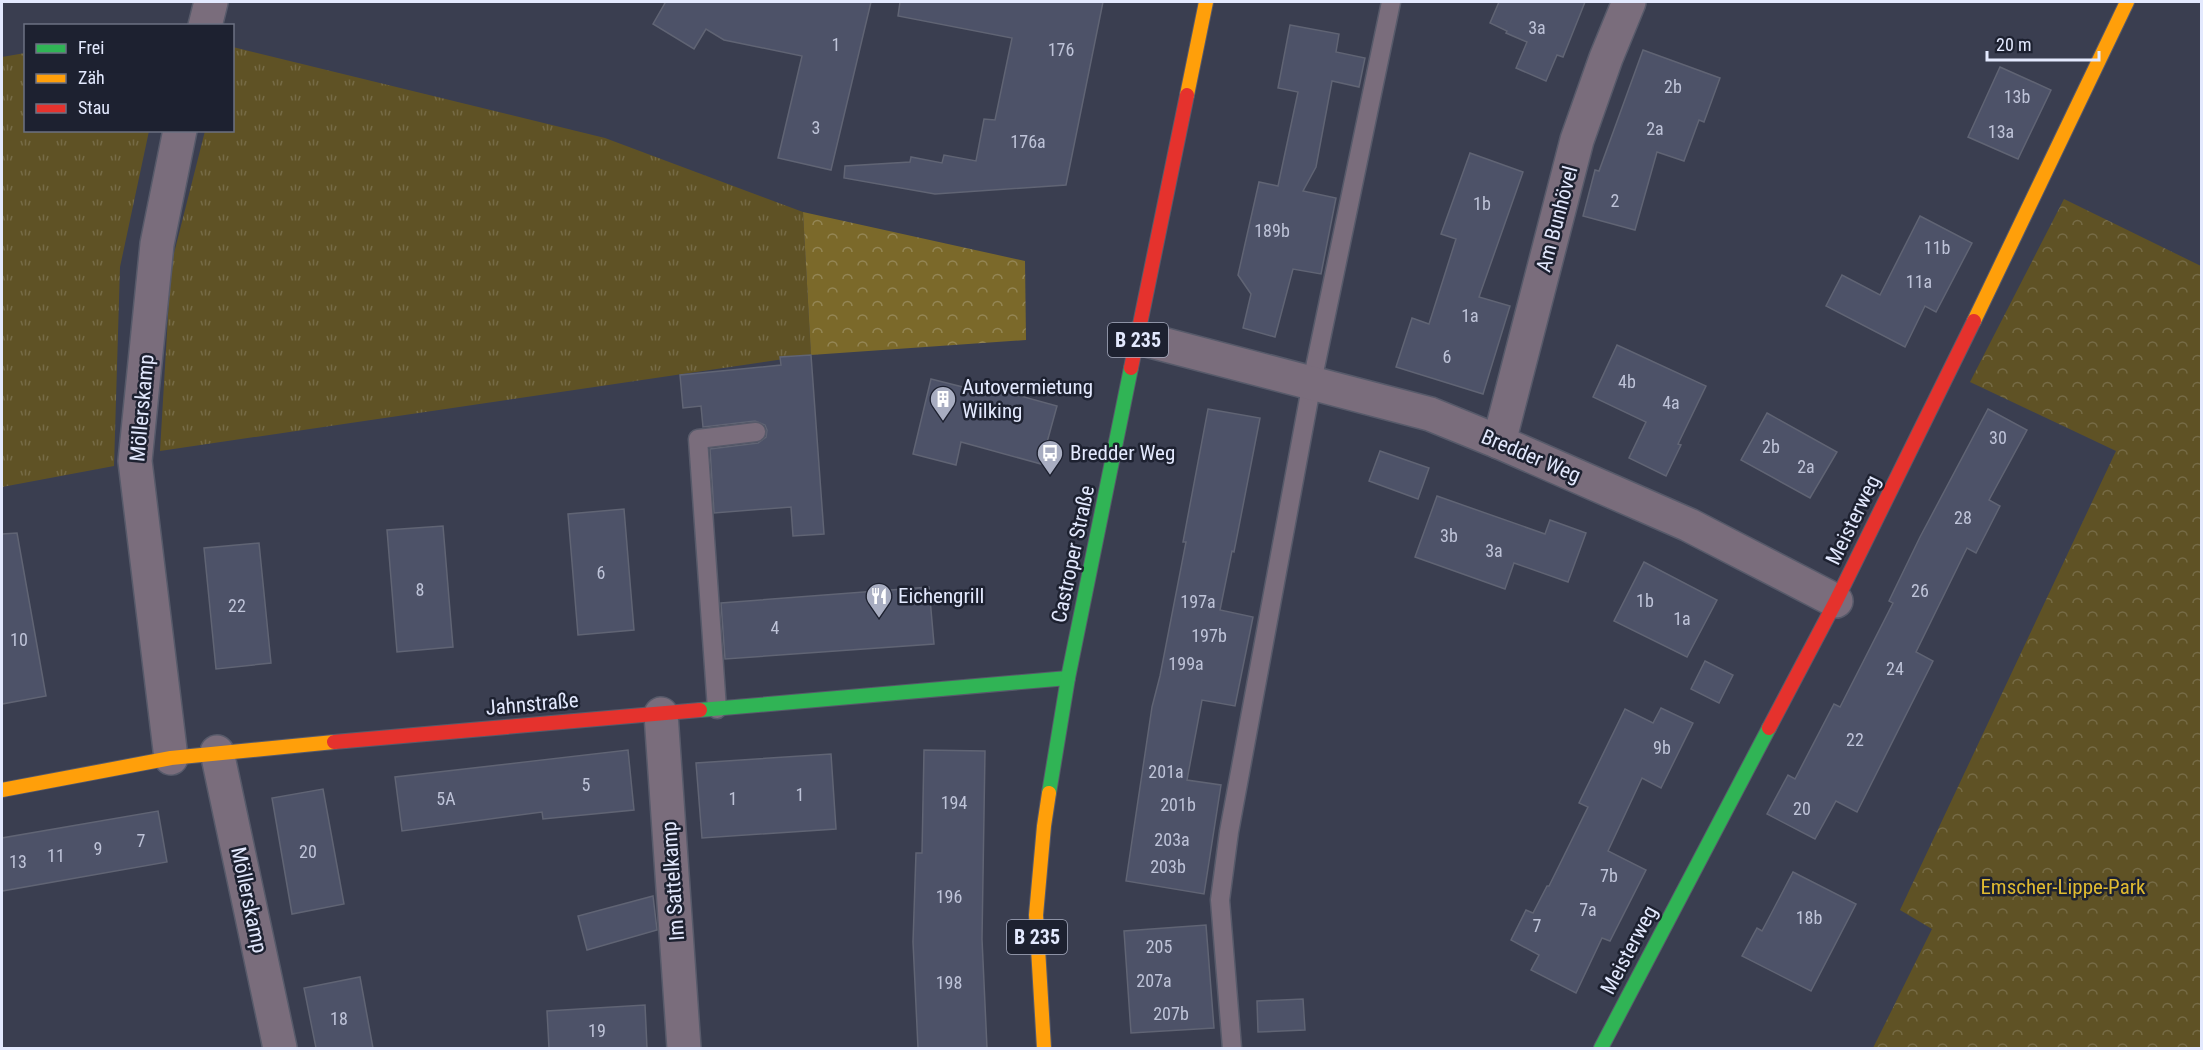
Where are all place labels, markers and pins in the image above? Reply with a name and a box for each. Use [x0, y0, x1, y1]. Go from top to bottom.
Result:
place label: Autovermietung Wilking [962, 375, 1093, 423]
building icon: Autovermietung Wilking [928, 384, 958, 422]
bus stop icon: Bredder Weg [1035, 438, 1065, 476]
place label: Bredder Weg [1070, 441, 1175, 465]
restaurant icon: Eichengrill [864, 581, 894, 619]
place label: Eichengrill [898, 584, 984, 608]

